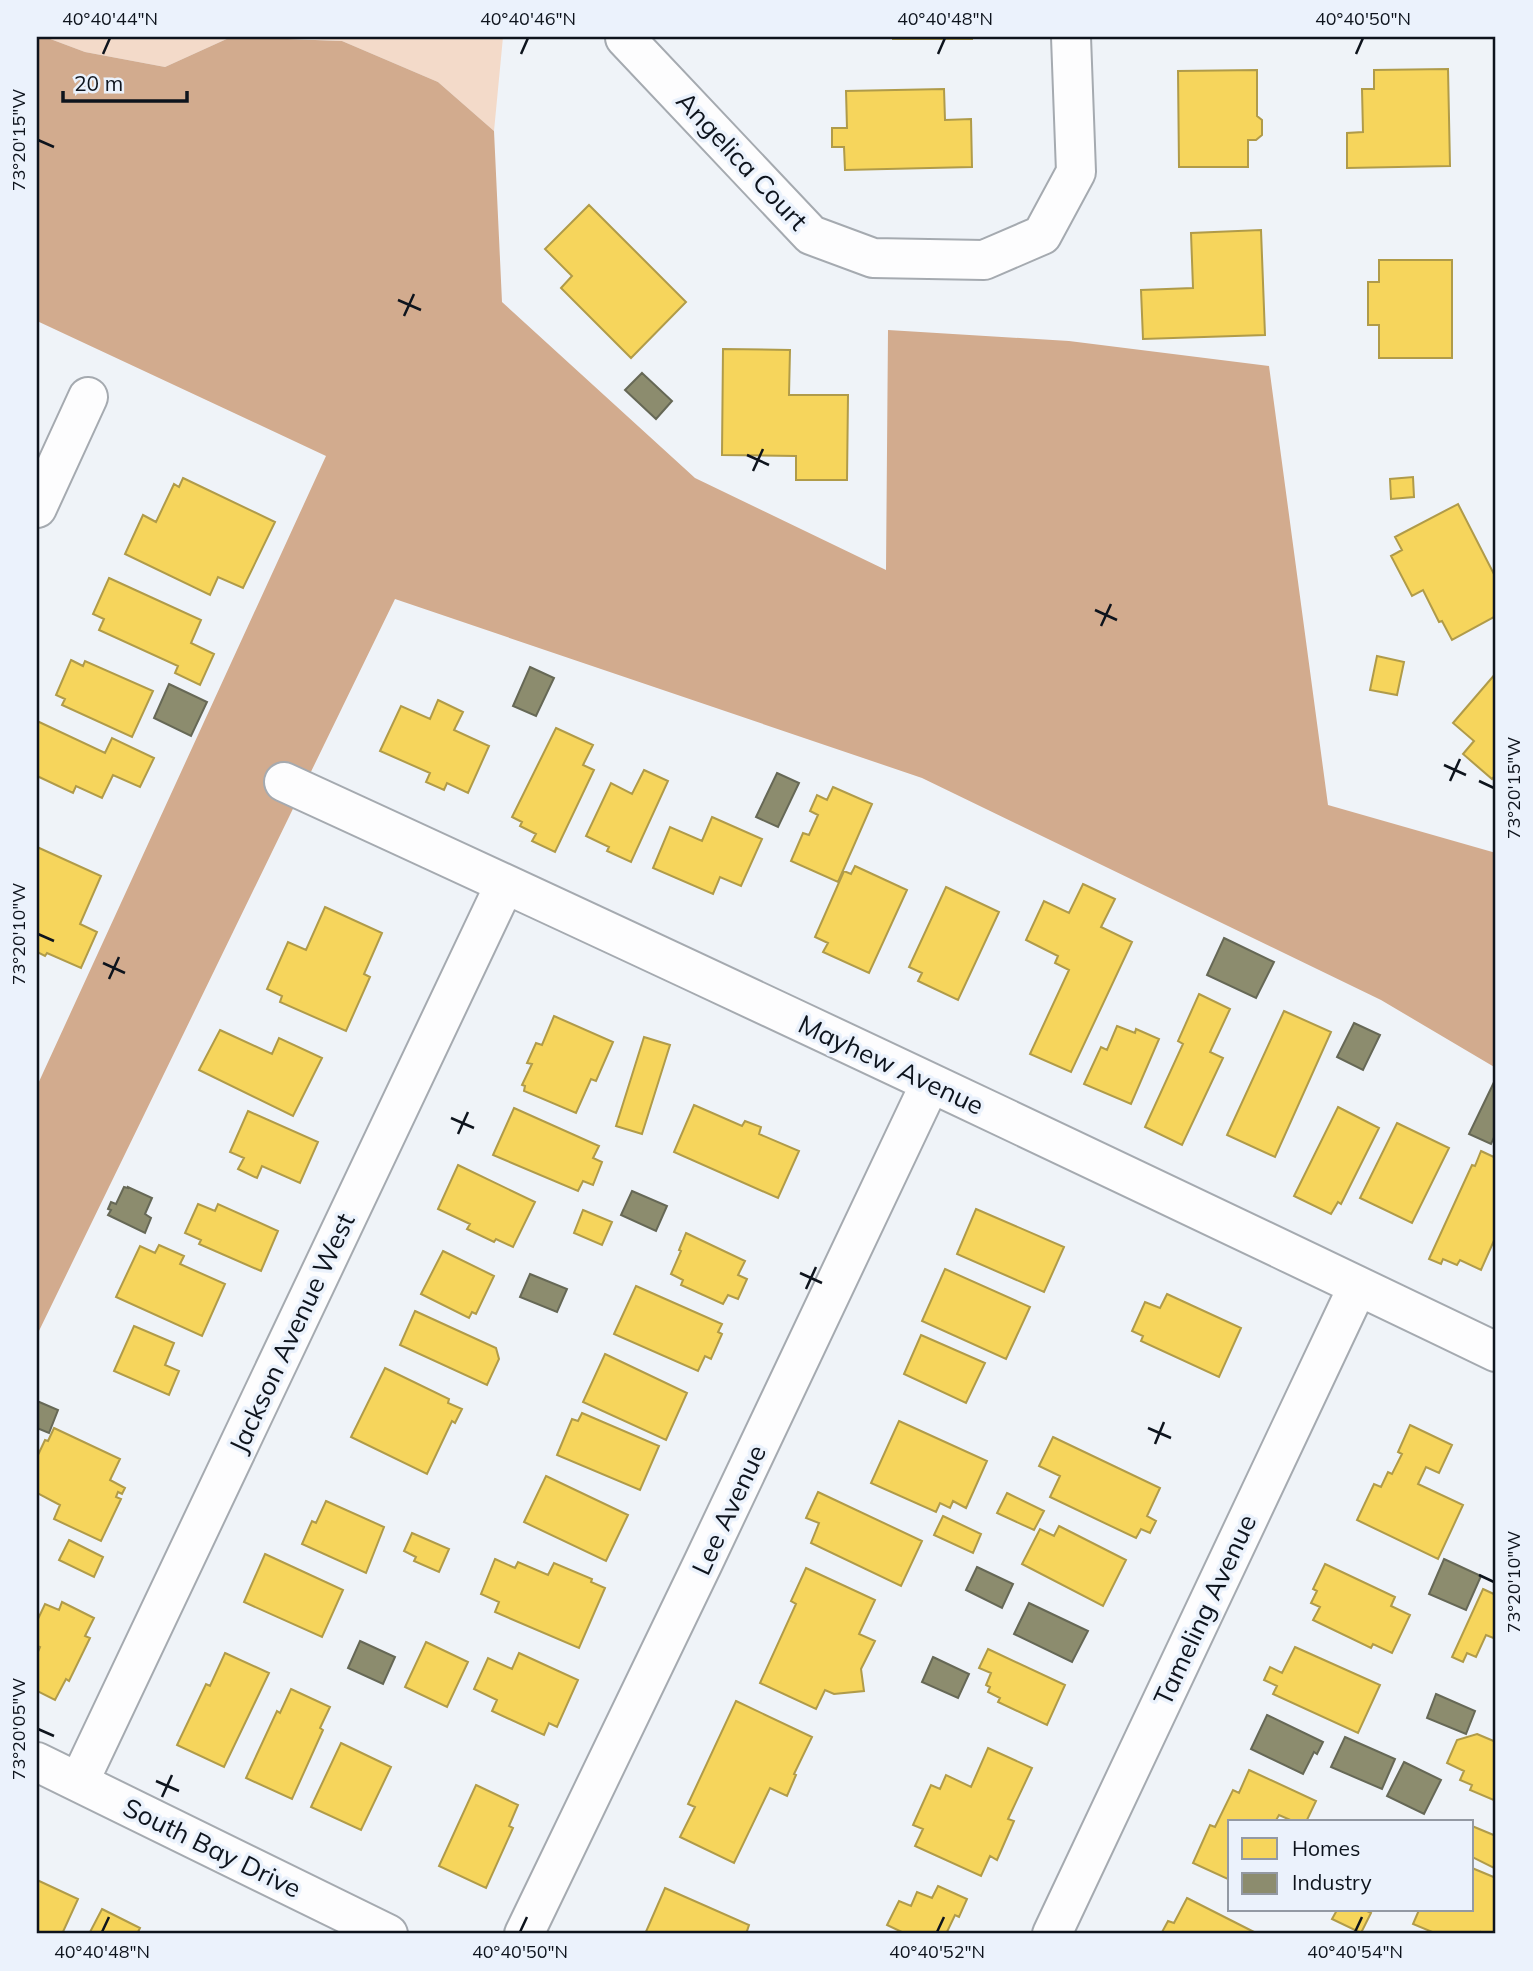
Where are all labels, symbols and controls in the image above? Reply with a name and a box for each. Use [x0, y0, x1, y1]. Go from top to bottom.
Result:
text: 40°40'44"N [62, 7, 158, 30]
text: 40°40'46"N [480, 7, 576, 30]
text: 40°40'48"N [897, 7, 993, 30]
text: 40°40'50"N [1315, 7, 1411, 30]
scale bar [63, 60, 187, 104]
text: 20 m [74, 70, 123, 96]
street label: Angelica Court [670, 84, 815, 237]
text: 73°20'15"W [7, 89, 30, 191]
text: 73°20'15"W [1502, 737, 1525, 839]
text: 73°20'10"W [7, 883, 30, 985]
street label: Mayhew Avenue [793, 1007, 989, 1122]
street label: Jackson Avenue West [222, 1208, 362, 1458]
street label: Lee Avenue [684, 1440, 773, 1580]
street label: Tameling Avenue [1146, 1509, 1263, 1711]
text: 73°20'10"W [1502, 1531, 1525, 1633]
text: 73°20'05"W [7, 1678, 30, 1780]
street label: South Bay Drive [118, 1790, 307, 1905]
legend [1228, 1820, 1474, 1912]
text: Homes [1292, 1835, 1360, 1861]
text: Industry [1292, 1869, 1372, 1895]
text: 40°40'48"N [54, 1940, 150, 1963]
text: 40°40'50"N [472, 1940, 568, 1963]
text: 40°40'52"N [889, 1940, 985, 1963]
text: 40°40'54"N [1307, 1940, 1403, 1963]

